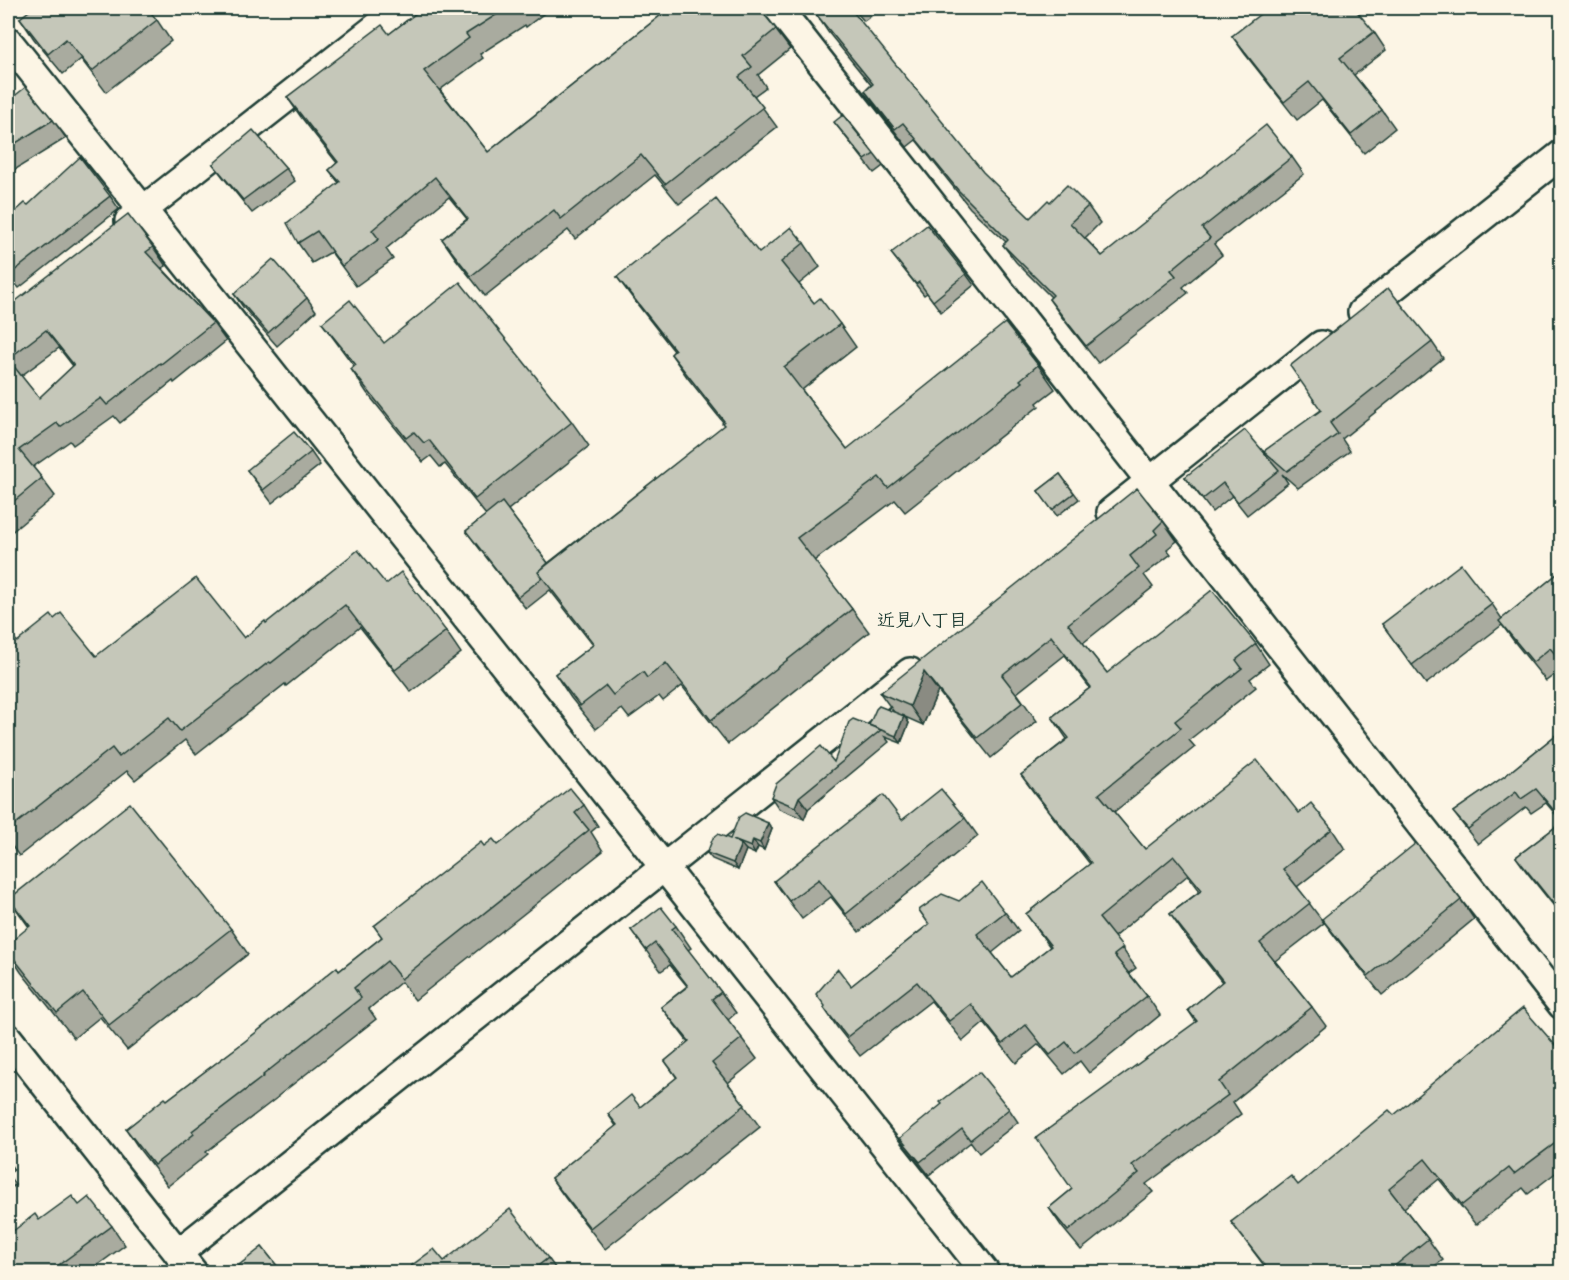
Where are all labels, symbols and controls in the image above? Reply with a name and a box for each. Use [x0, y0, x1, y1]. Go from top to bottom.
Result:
district label: 近見八丁目 [877, 608, 967, 631]

